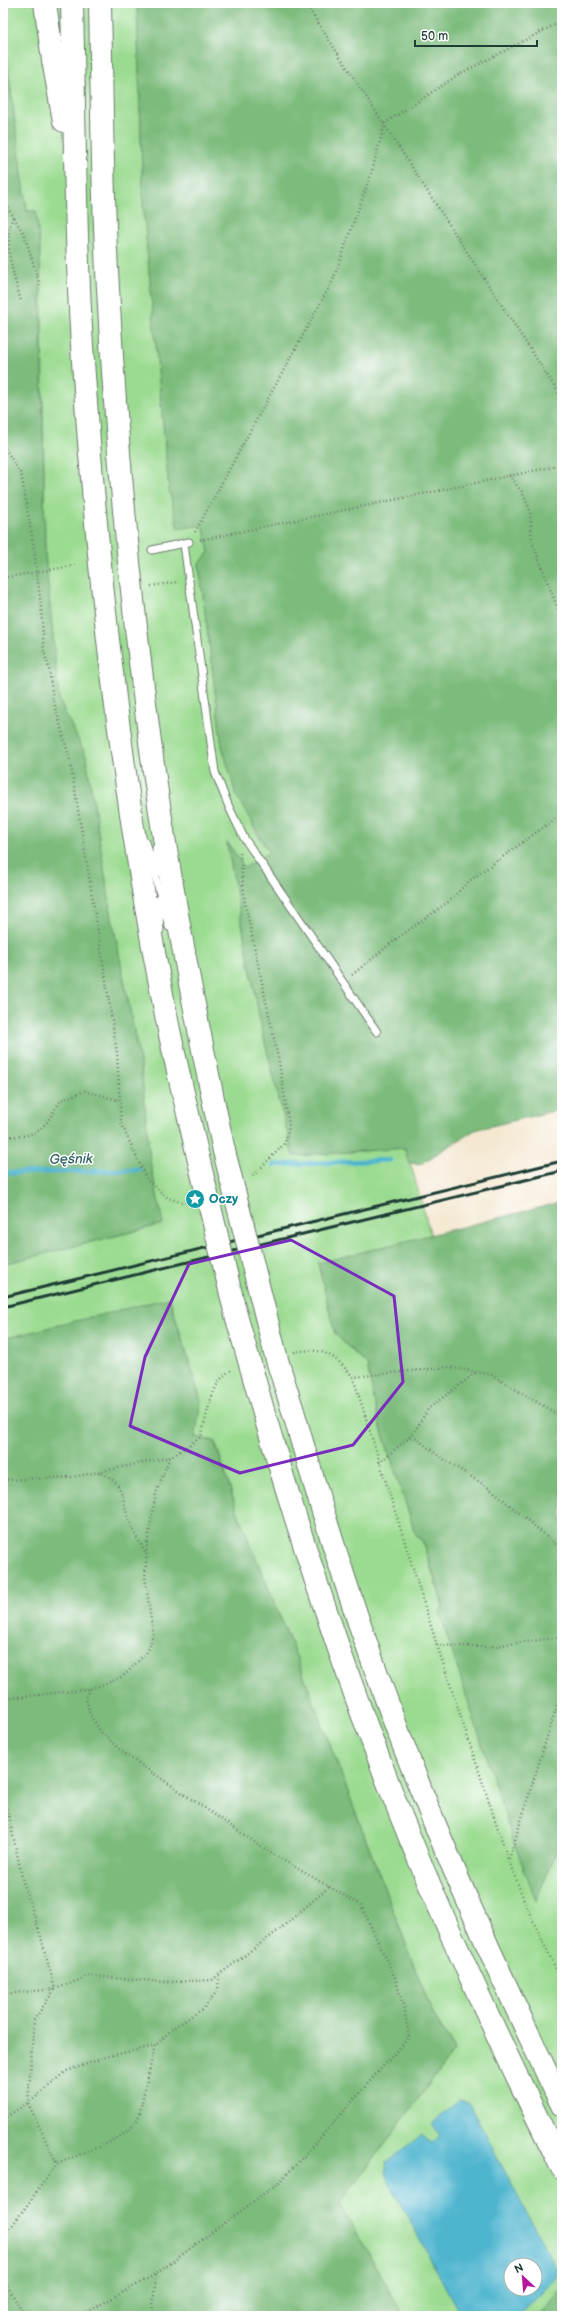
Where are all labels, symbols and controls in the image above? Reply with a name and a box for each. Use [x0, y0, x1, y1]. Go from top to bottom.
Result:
scale bar [415, 22, 537, 48]
text: 50 m [421, 29, 448, 44]
water label: Gęśnik [49, 1150, 94, 1168]
place icon: Oczy [184, 1188, 206, 1210]
place label: Oczy [209, 1191, 238, 1207]
north arrow [503, 2257, 543, 2297]
text: N [512, 2261, 525, 2276]

